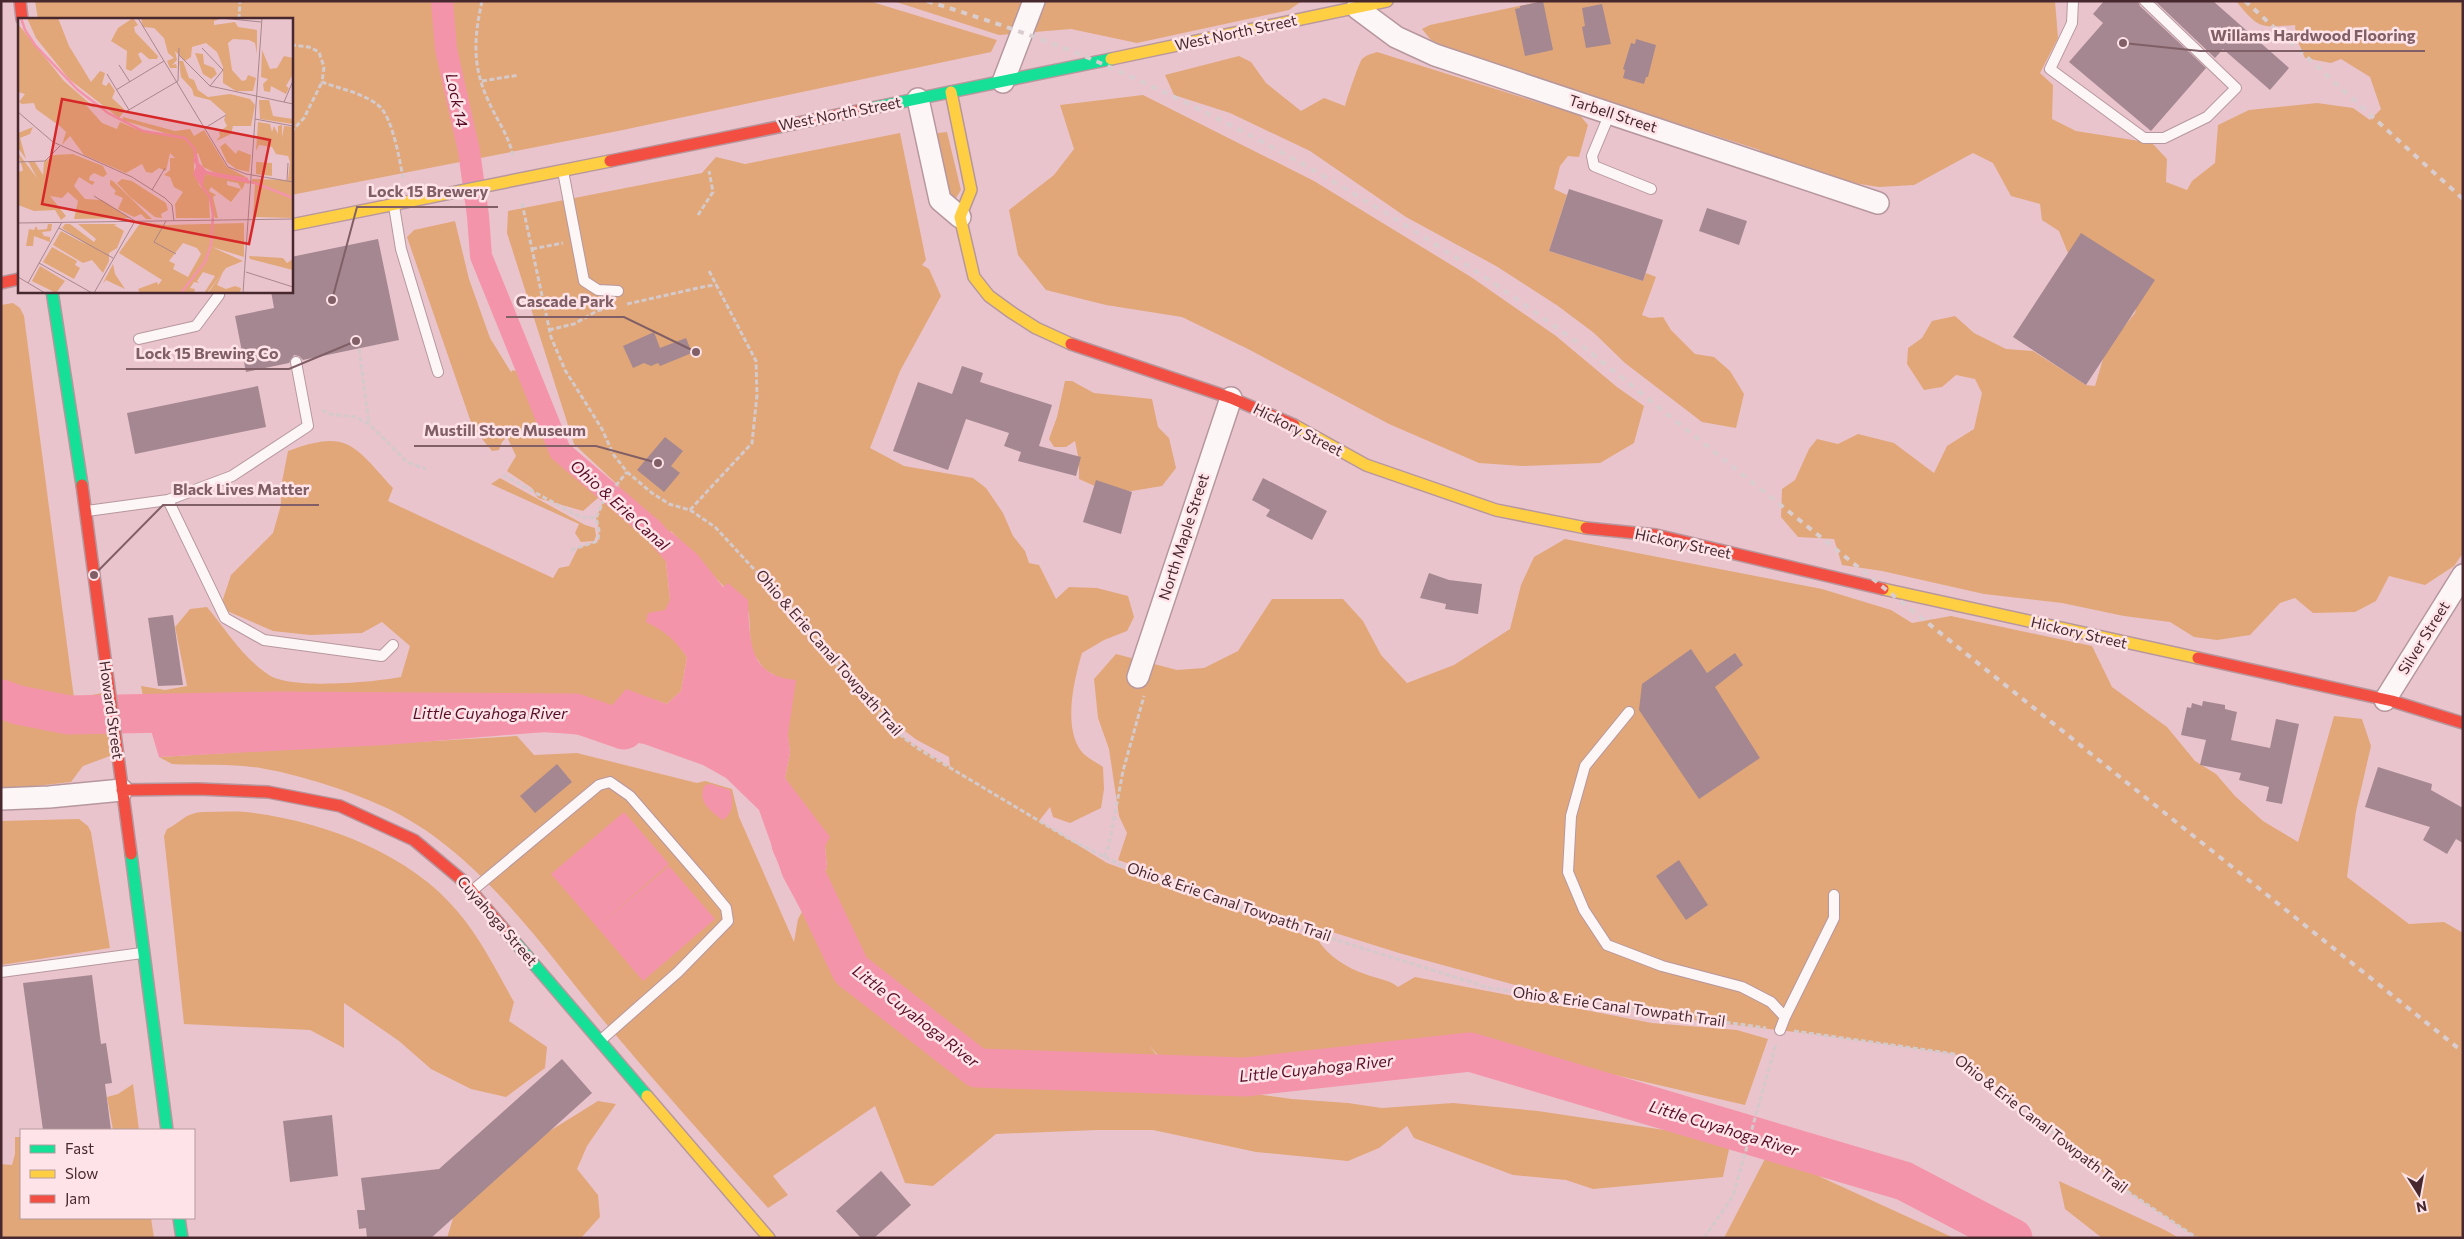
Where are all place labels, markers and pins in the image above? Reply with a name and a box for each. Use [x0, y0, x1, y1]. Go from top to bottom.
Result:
callout: Willams Hardwood Flooring [2200, 20, 2425, 51]
callout: Lock 15 Brewery [357, 176, 498, 207]
callout: Cascade Park [506, 286, 624, 317]
callout: Lock 15 Brewing Co [126, 338, 289, 369]
callout: Mustill Store Museum [414, 415, 596, 446]
callout: Black Lives Matter [163, 474, 319, 505]

